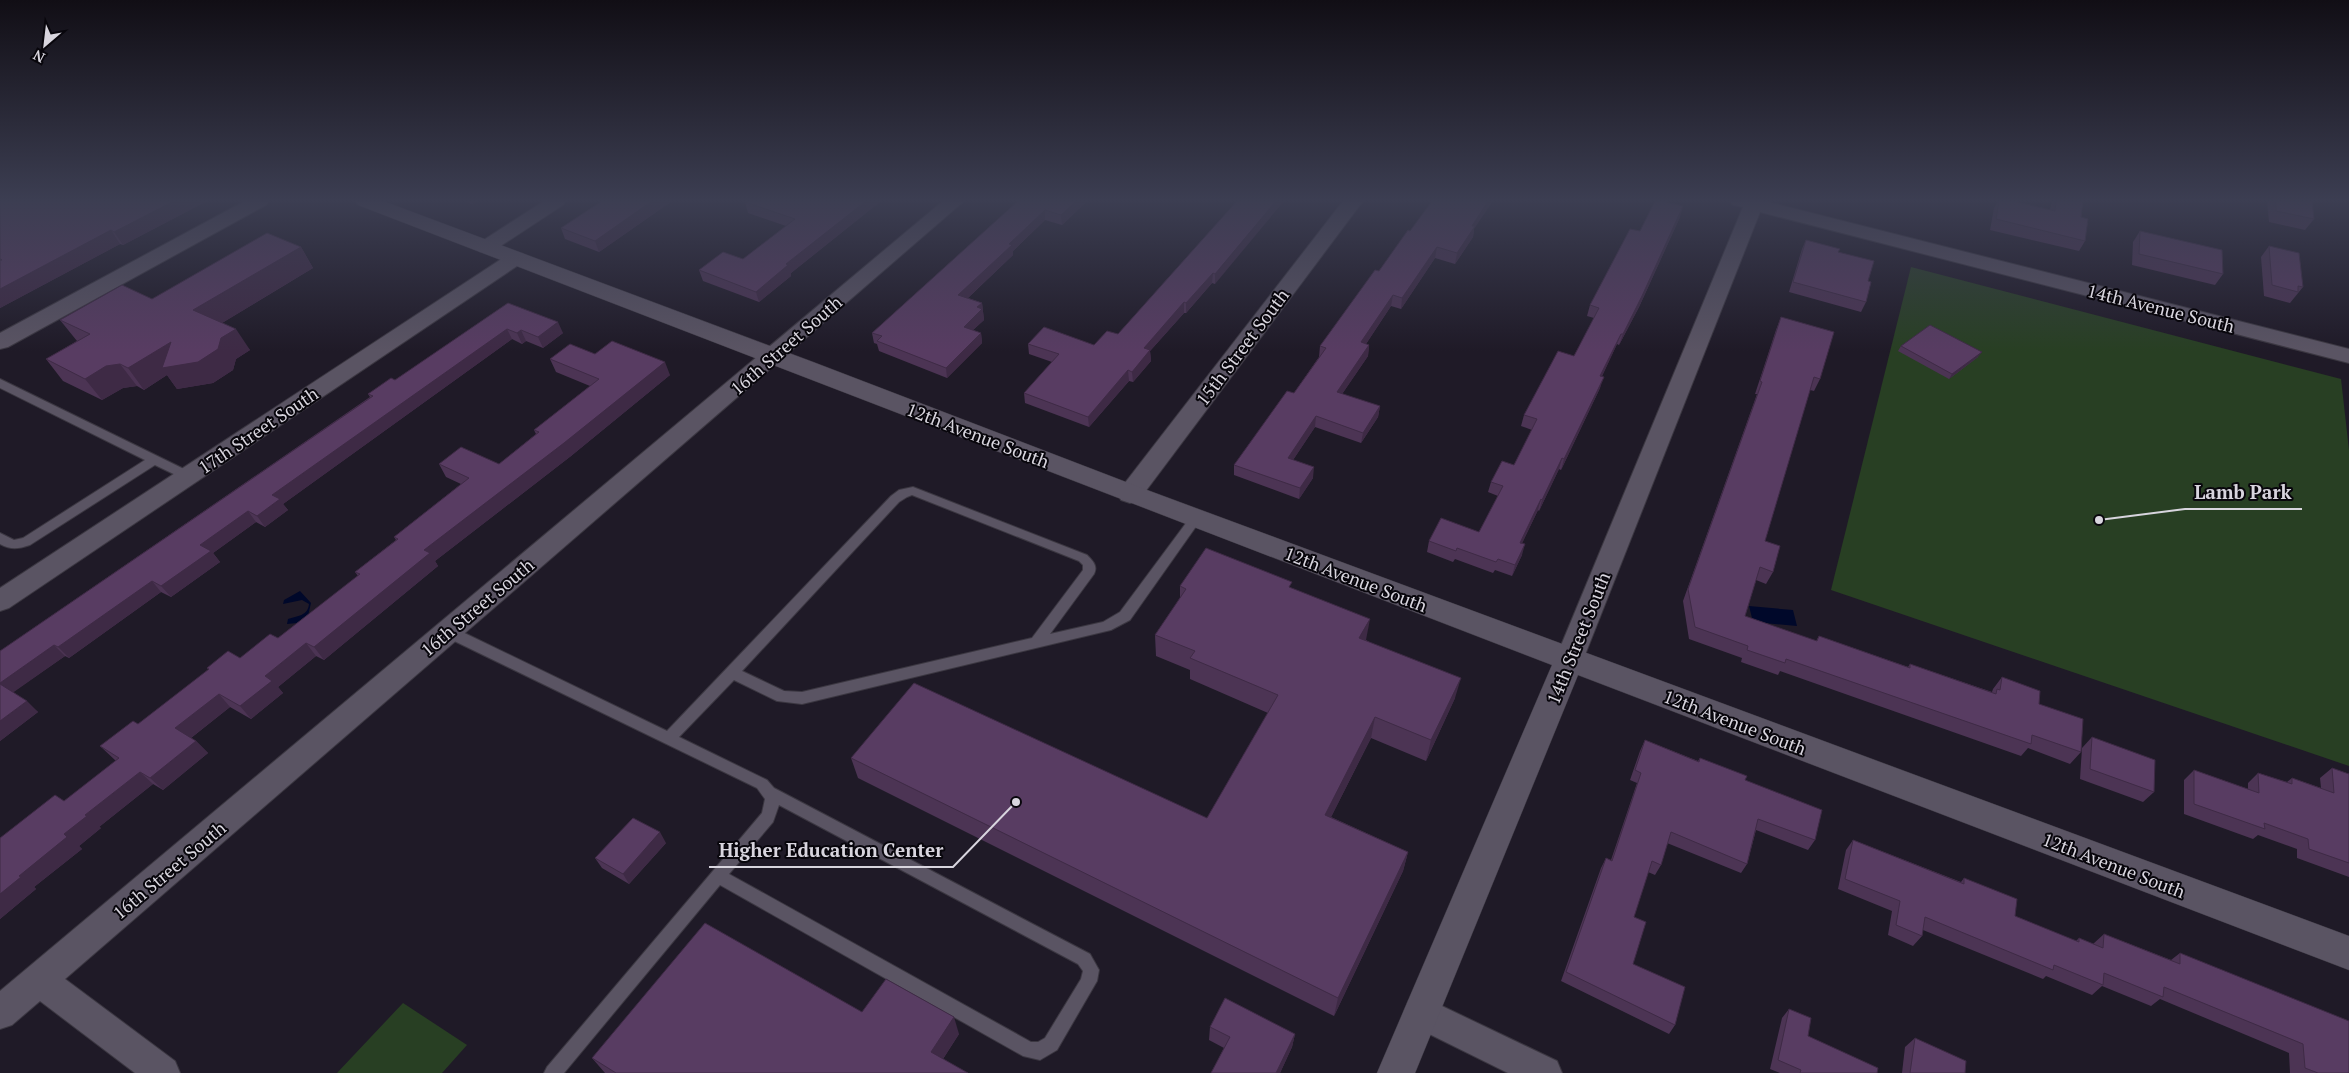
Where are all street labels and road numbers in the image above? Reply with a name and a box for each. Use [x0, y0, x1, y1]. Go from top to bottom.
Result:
street label: 14th Avenue South [2085, 278, 2238, 338]
street label: 15th Street South [1190, 283, 1294, 410]
street label: 16th Street South [725, 290, 847, 400]
street label: 17th Street South [193, 381, 323, 479]
street label: 12th Avenue South [903, 397, 1053, 473]
street label: 12th Avenue South [1281, 541, 1431, 617]
street label: 16th Street South [416, 552, 539, 661]
street label: 14th Street South [1541, 568, 1616, 708]
street label: 12th Avenue South [1660, 684, 1810, 760]
street label: 16th Street South [108, 815, 231, 924]
street label: 12th Avenue South [2039, 827, 2189, 903]

